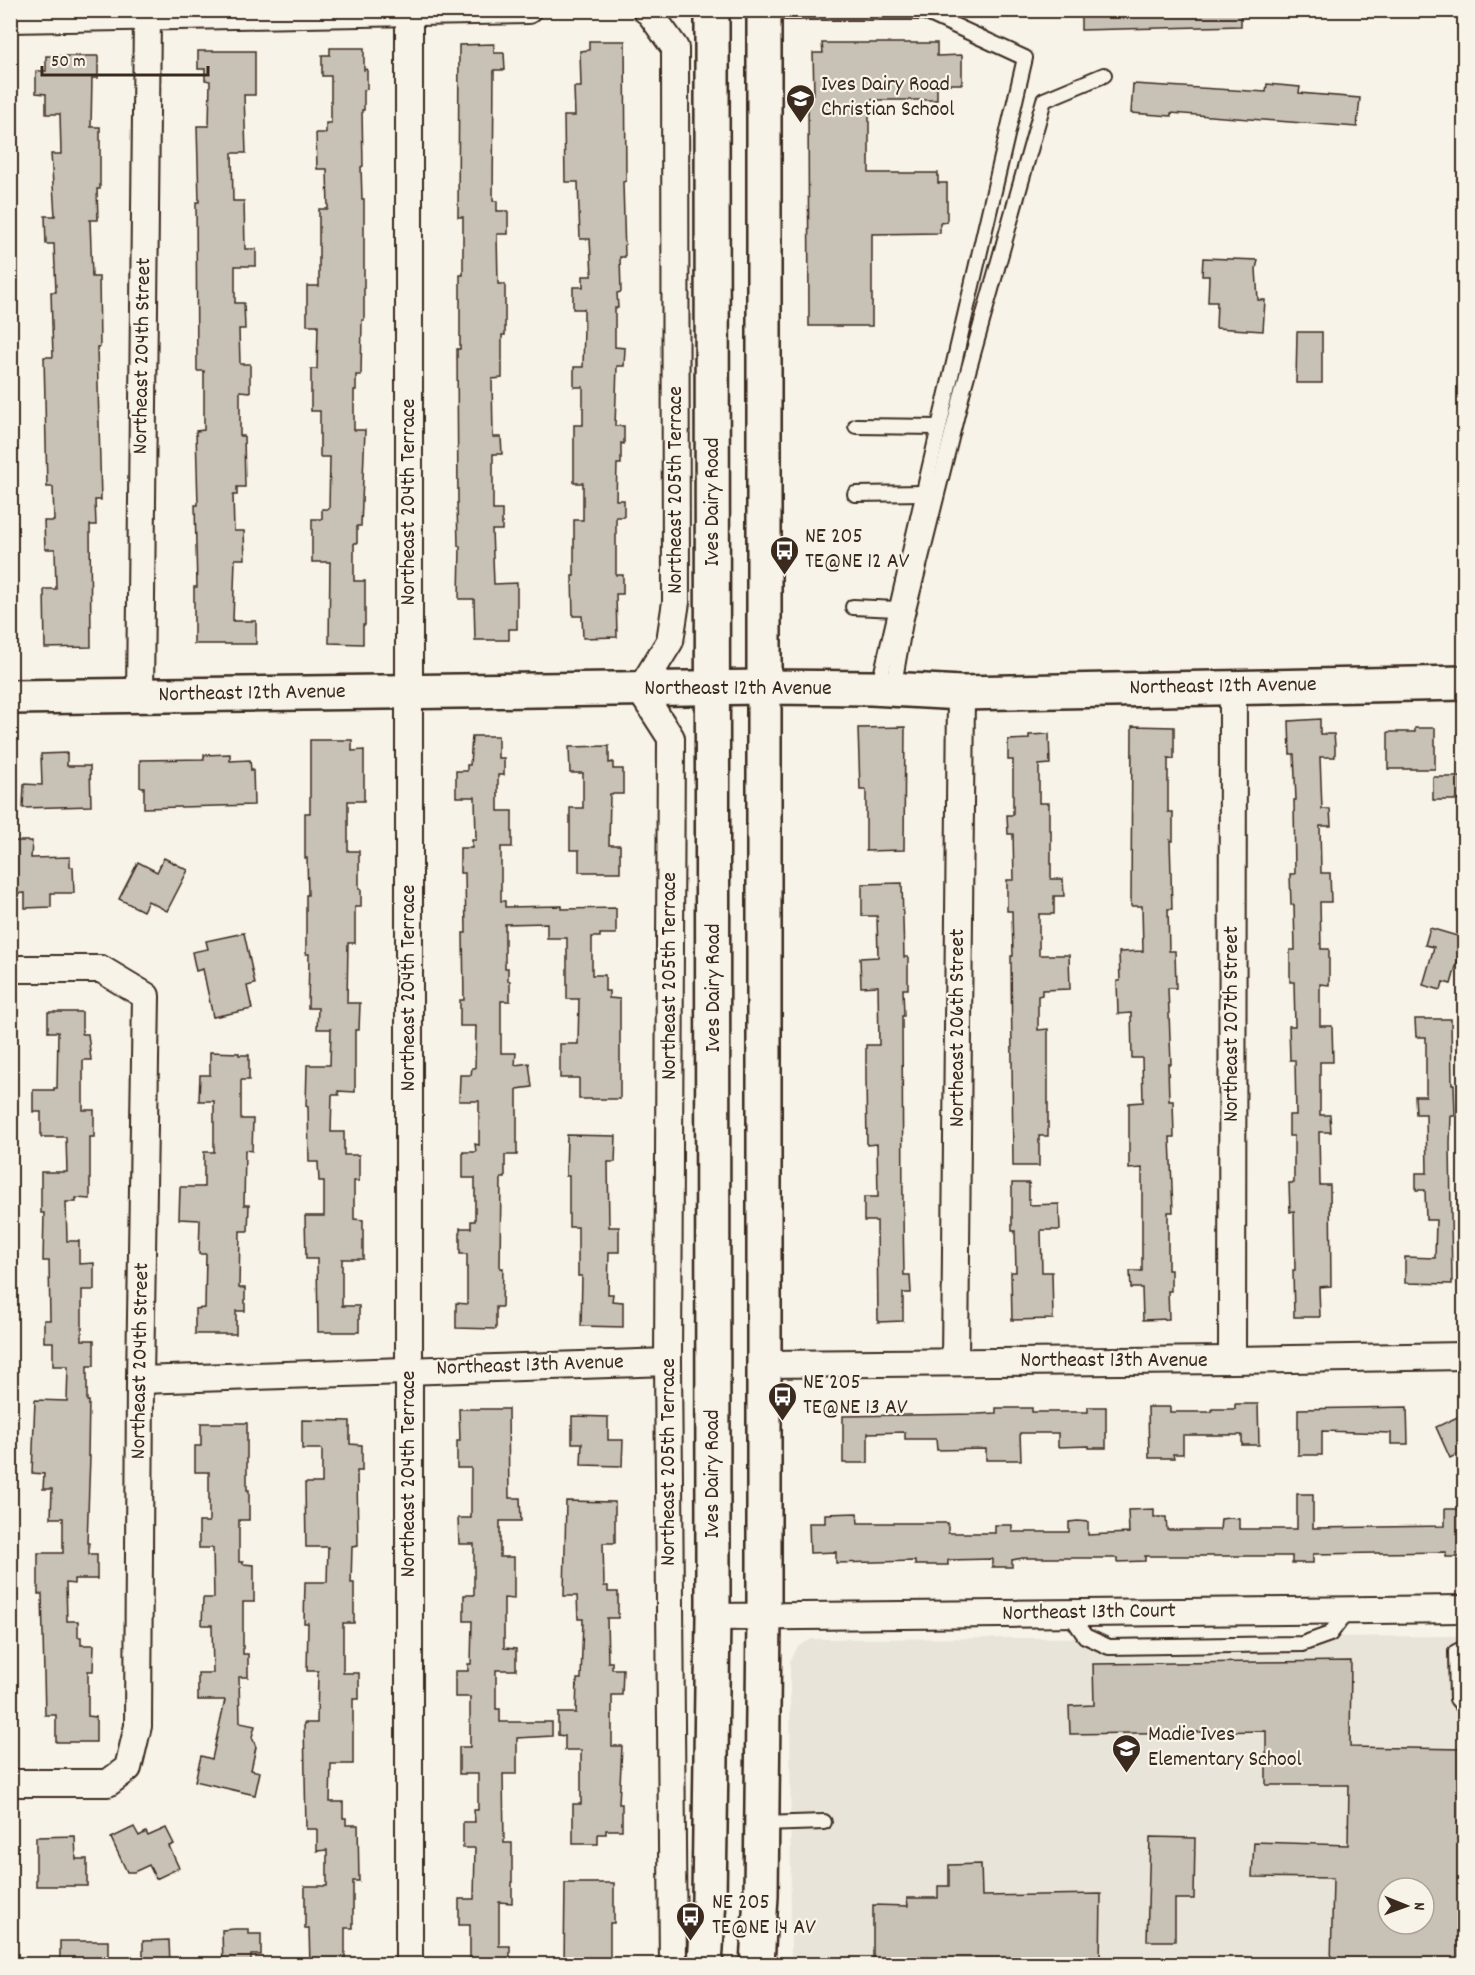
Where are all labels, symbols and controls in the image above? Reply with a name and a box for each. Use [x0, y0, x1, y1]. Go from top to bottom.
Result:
scale bar [42, 39, 208, 77]
text: 50 m [51, 50, 86, 75]
place label: Ives Dairy Road Christian School [821, 70, 955, 126]
school or university icon: Ives Dairy Road Christian School [784, 82, 816, 124]
street label: Northeast 204th Street [126, 257, 160, 455]
street label: Northeast 205th Terrace [661, 386, 692, 594]
street label: Northeast 204th Terrace [394, 398, 425, 606]
street label: Ives Dairy Road [698, 438, 729, 566]
place label: NE 205 TE@NE 12 AV [805, 522, 910, 578]
bus stop icon: NE 205 TE@NE 12 AV [768, 534, 800, 576]
street label: Northeast 12th Avenue [1129, 670, 1317, 704]
street label: Northeast 12th Avenue [644, 674, 832, 705]
street label: Northeast 12th Avenue [158, 677, 346, 711]
street label: Northeast 205th Terrace [655, 872, 686, 1080]
street label: Northeast 204th Terrace [394, 884, 425, 1092]
street label: Ives Dairy Road [699, 924, 730, 1052]
street label: Northeast 207th Street [1217, 926, 1248, 1122]
street label: Northeast 206th Street [943, 929, 974, 1127]
street label: Northeast 204th Street [124, 1262, 158, 1460]
street label: Northeast 13th Avenue [1020, 1346, 1208, 1377]
street label: Northeast 13th Avenue [436, 1347, 624, 1385]
street label: Northeast 205th Terrace [654, 1358, 685, 1566]
place label: NE 205 TE@NE 13 AV [803, 1368, 908, 1424]
street label: Northeast 204th Terrace [394, 1370, 425, 1578]
bus stop icon: NE 205 TE@NE 13 AV [766, 1380, 798, 1422]
street label: Ives Dairy Road [698, 1410, 729, 1538]
street label: Northeast 13th Court [1002, 1596, 1176, 1630]
place label: Madie Ives Elementary School [1148, 1720, 1302, 1776]
school or university icon: Madie Ives Elementary School [1111, 1732, 1143, 1774]
north arrow [1376, 1876, 1436, 1936]
place label: NE 205 TE@NE 14 AV [712, 1888, 816, 1944]
bus stop icon: NE 205 TE@NE 14 AV [675, 1900, 707, 1942]
text: N [1407, 1902, 1430, 1910]

